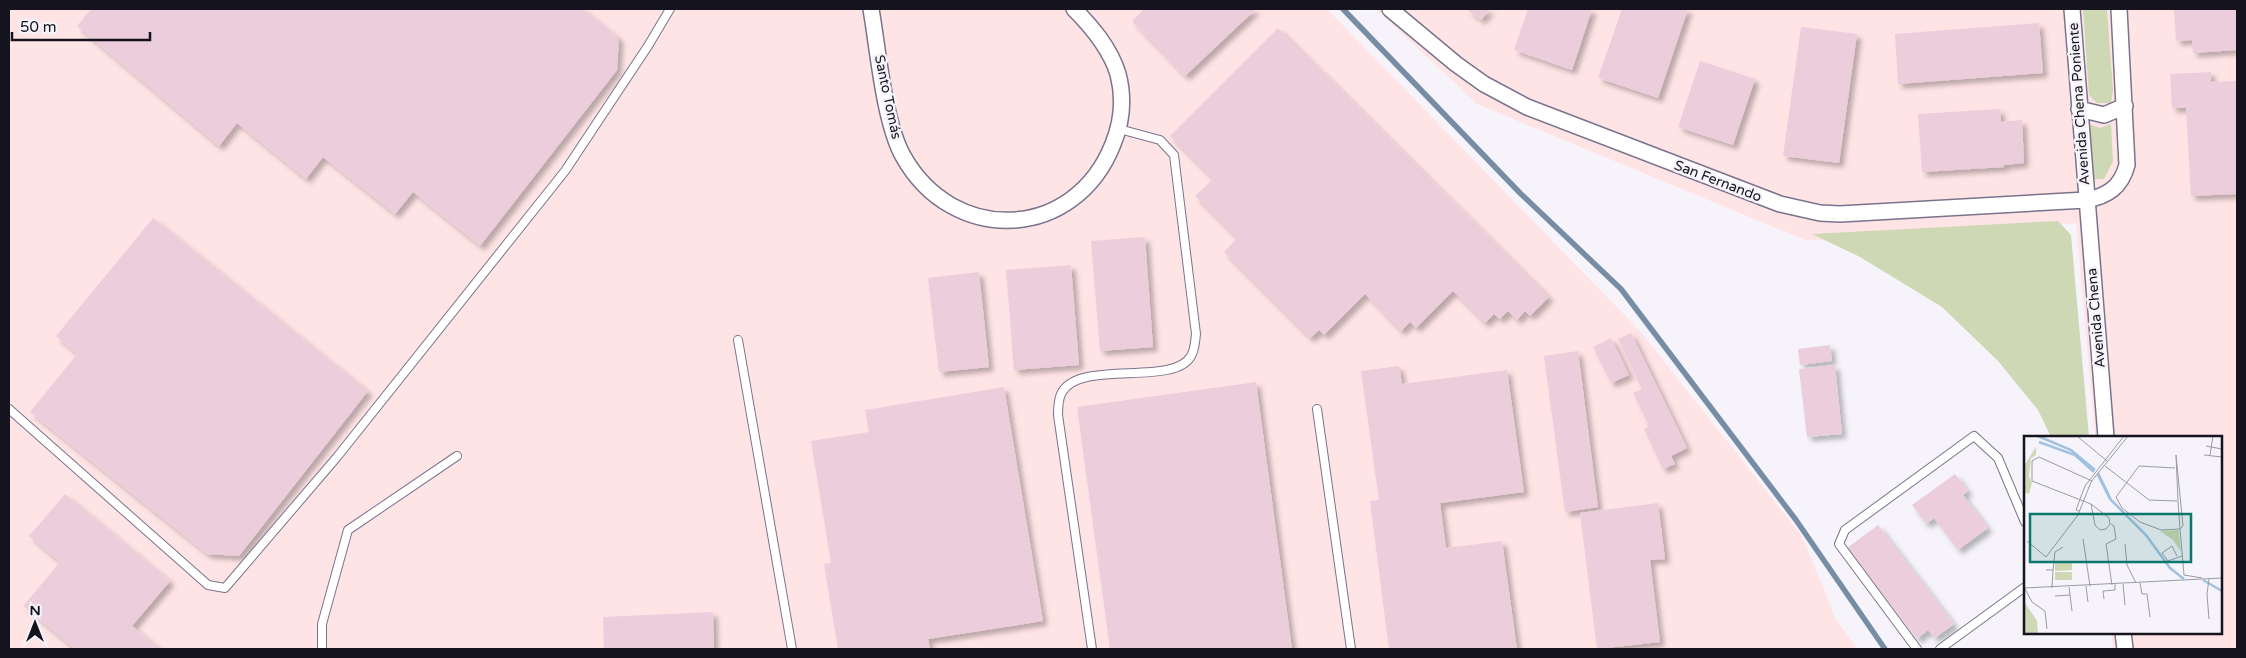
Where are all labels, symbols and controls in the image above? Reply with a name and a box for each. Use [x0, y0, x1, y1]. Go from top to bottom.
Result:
scale bar [12, 10, 150, 42]
text: 50 m [20, 18, 57, 36]
street label: Avenida Chena Poniente [2065, 22, 2093, 186]
street label: Santo Tomás [871, 53, 905, 141]
street label: San Fernando [1672, 157, 1764, 205]
street label: Avenida Chena [2083, 267, 2109, 369]
inset map [2024, 436, 2221, 633]
north arrow [10, 598, 60, 648]
text: N [29, 602, 41, 619]

